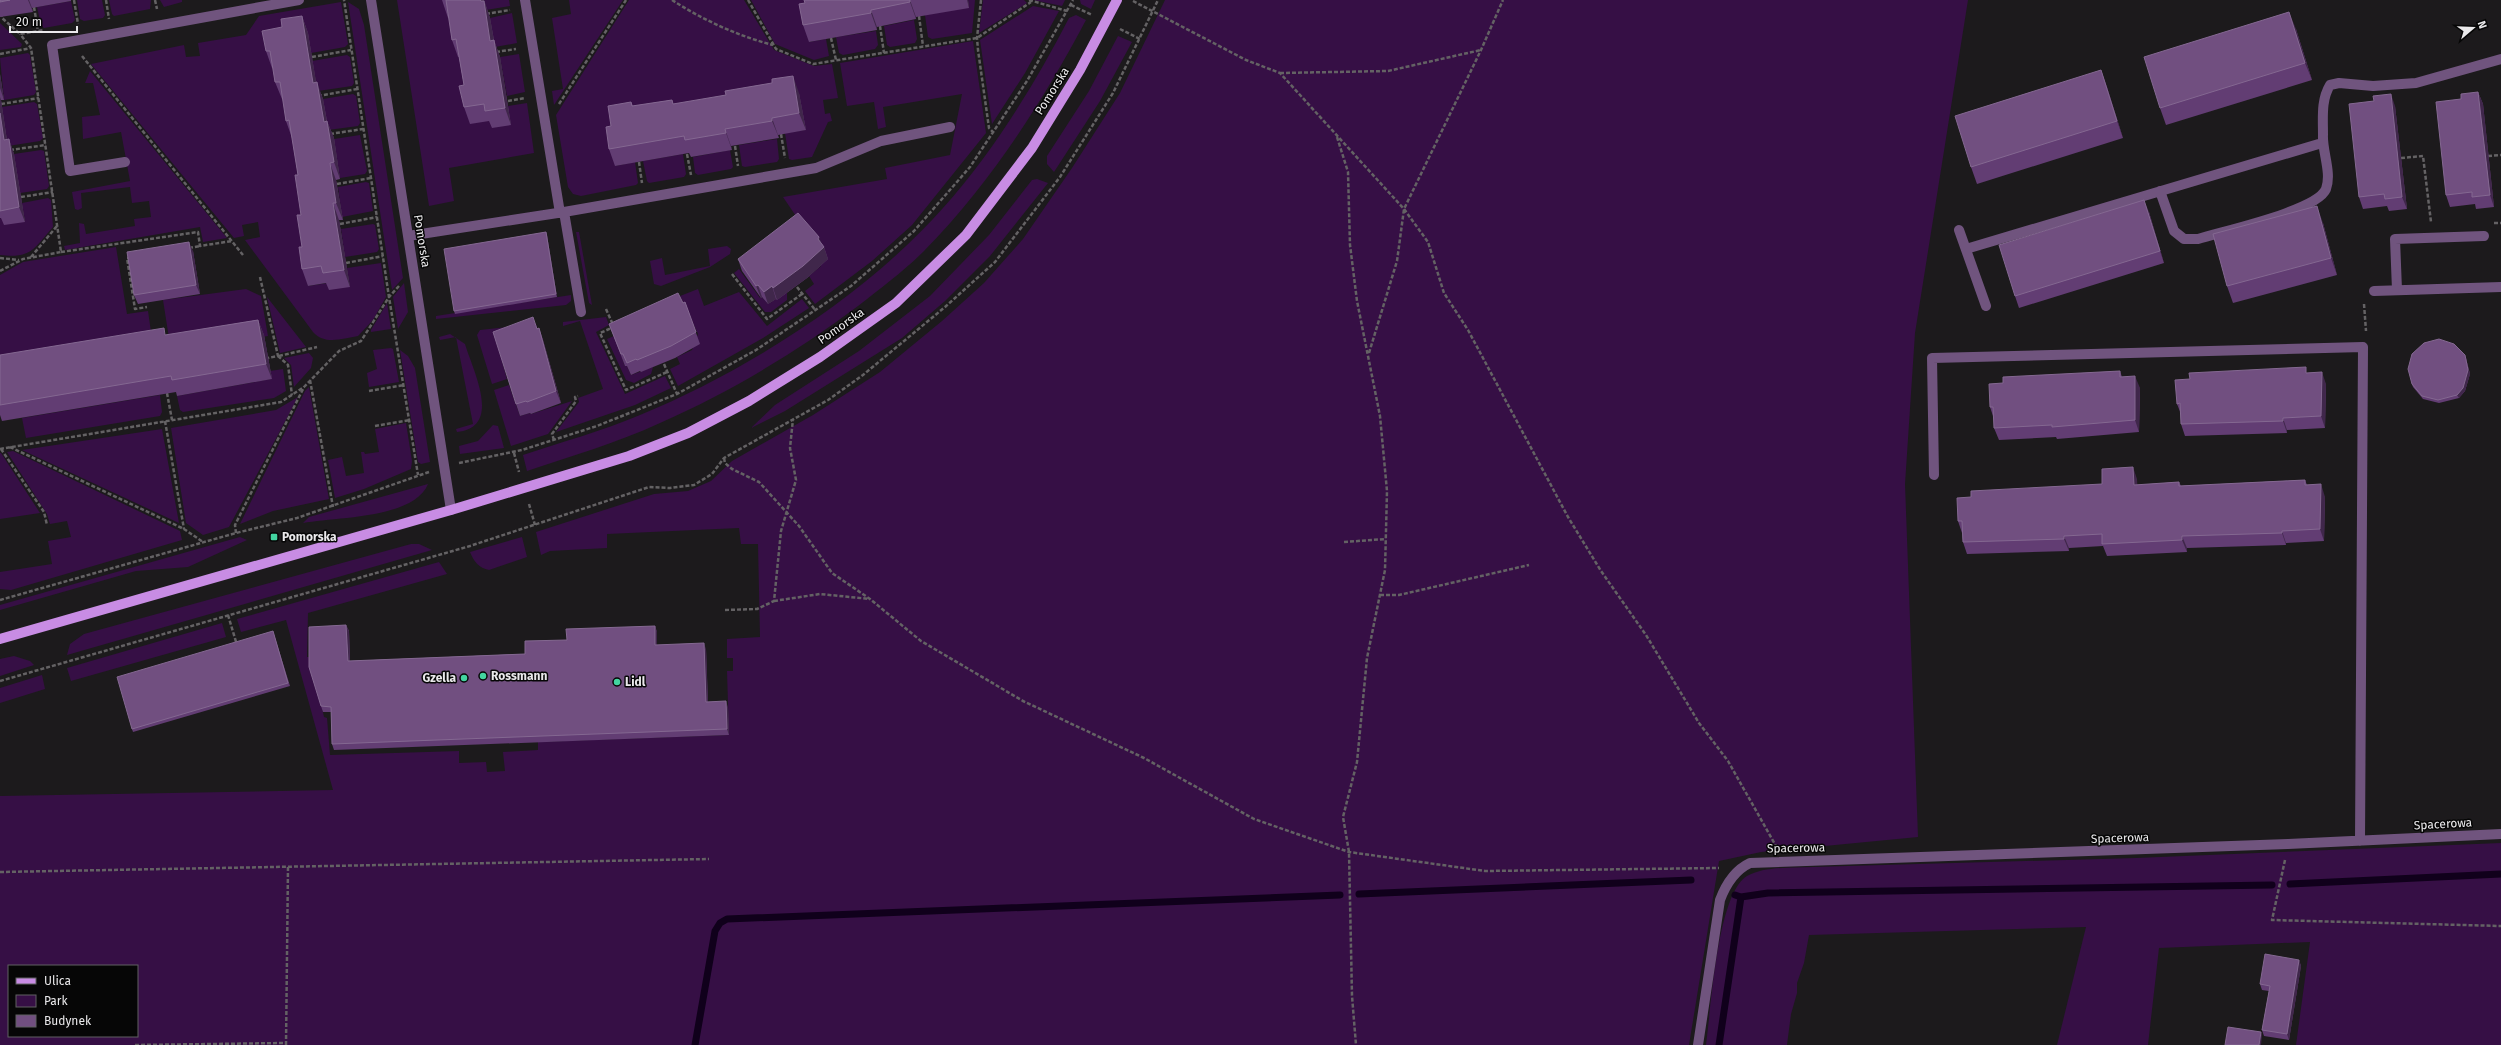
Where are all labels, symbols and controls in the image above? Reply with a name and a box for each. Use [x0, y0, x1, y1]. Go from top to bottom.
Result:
scale bar [10, 8, 77, 34]
north arrow [2453, 8, 2493, 48]
text: 20 m [16, 15, 42, 29]
text: N [2475, 19, 2489, 30]
street label: Pomorska [1032, 65, 1072, 117]
street label: Pomorska [411, 213, 433, 269]
street label: Pomorska [815, 305, 867, 347]
place label: Pomorska [282, 530, 337, 544]
marker: Pomorska [269, 532, 279, 542]
place label: Rossmann [491, 669, 547, 683]
place label: Gzella [423, 671, 456, 685]
marker: Rossmann [478, 671, 488, 681]
marker: Gzella [459, 673, 469, 683]
place label: Lidl [625, 675, 646, 689]
marker: Lidl [612, 677, 622, 687]
street label: Spacerowa [2413, 815, 2473, 833]
street label: Spacerowa [2091, 830, 2149, 846]
street label: Spacerowa [1767, 840, 1825, 856]
legend [8, 965, 138, 1037]
text: Ulica [44, 974, 71, 988]
text: Park [44, 994, 68, 1008]
text: Budynek [44, 1014, 92, 1028]

